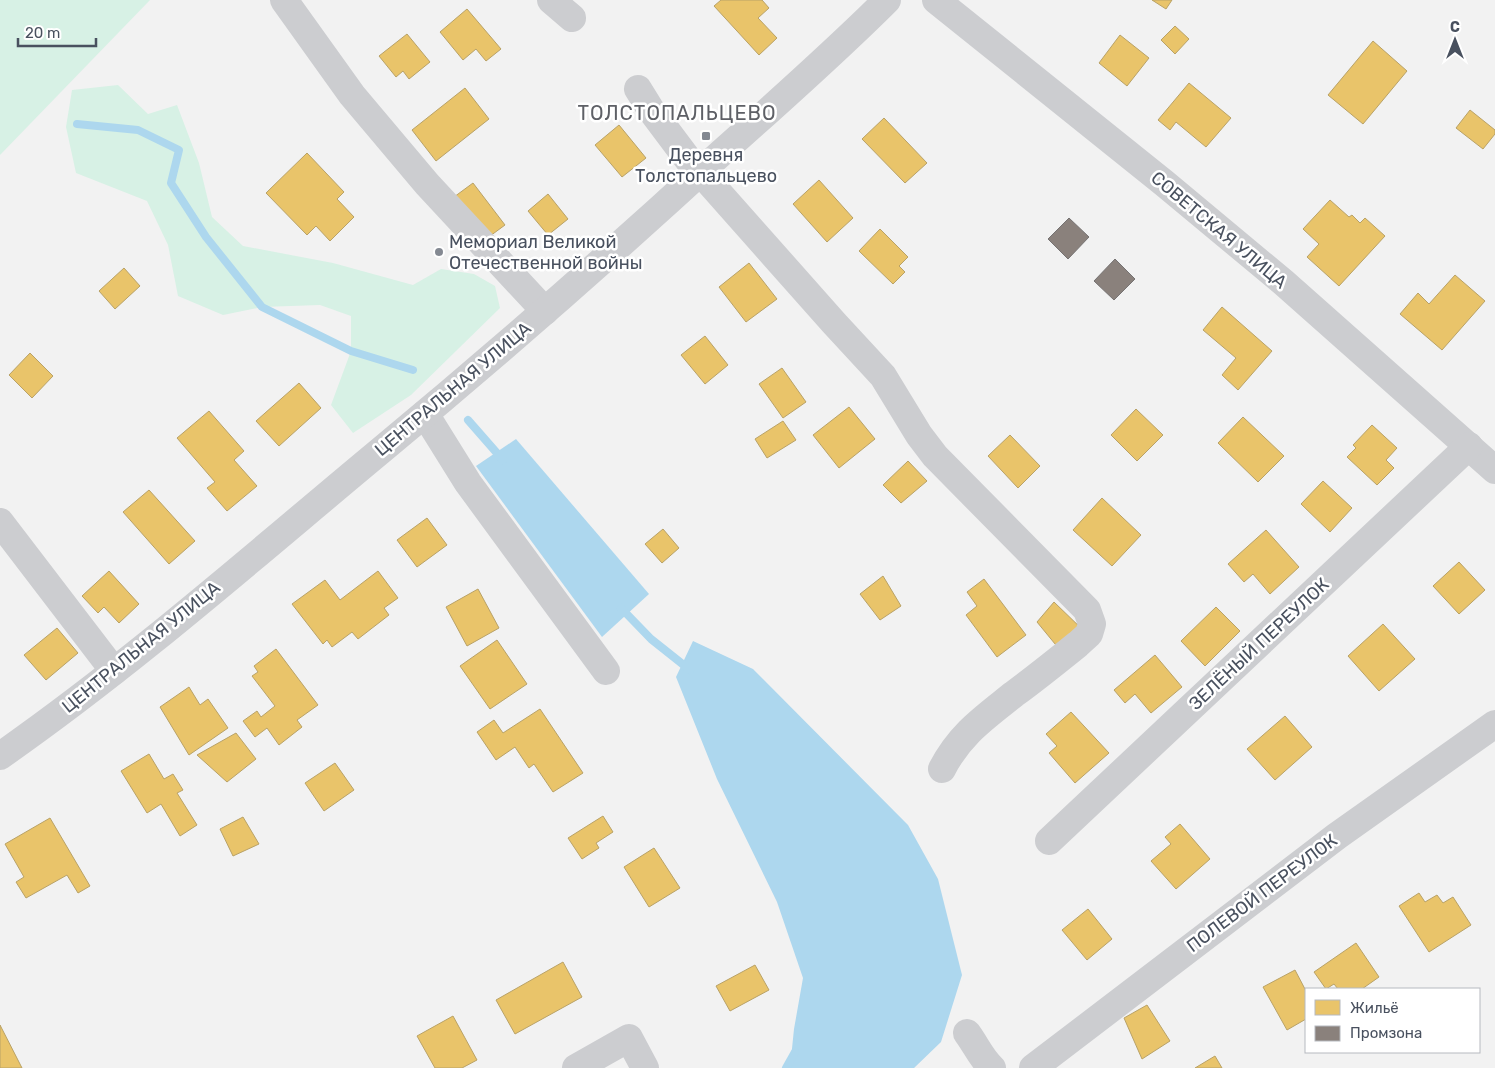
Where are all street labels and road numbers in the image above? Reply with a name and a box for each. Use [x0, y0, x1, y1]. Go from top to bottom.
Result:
street label: СОВЕТСКАЯ УЛИЦА [1147, 167, 1291, 293]
street label: ЦЕНТРАЛЬНАЯ УЛИЦА [370, 317, 536, 461]
street label: ЗЕЛЁНЫЙ ПЕРЕУЛОК [1184, 573, 1334, 715]
street label: ЦЕНТРАЛЬНАЯ УЛИЦА [57, 576, 225, 718]
street label: ПОЛЕВОЙ ПЕРЕУЛОК [1182, 829, 1342, 957]

